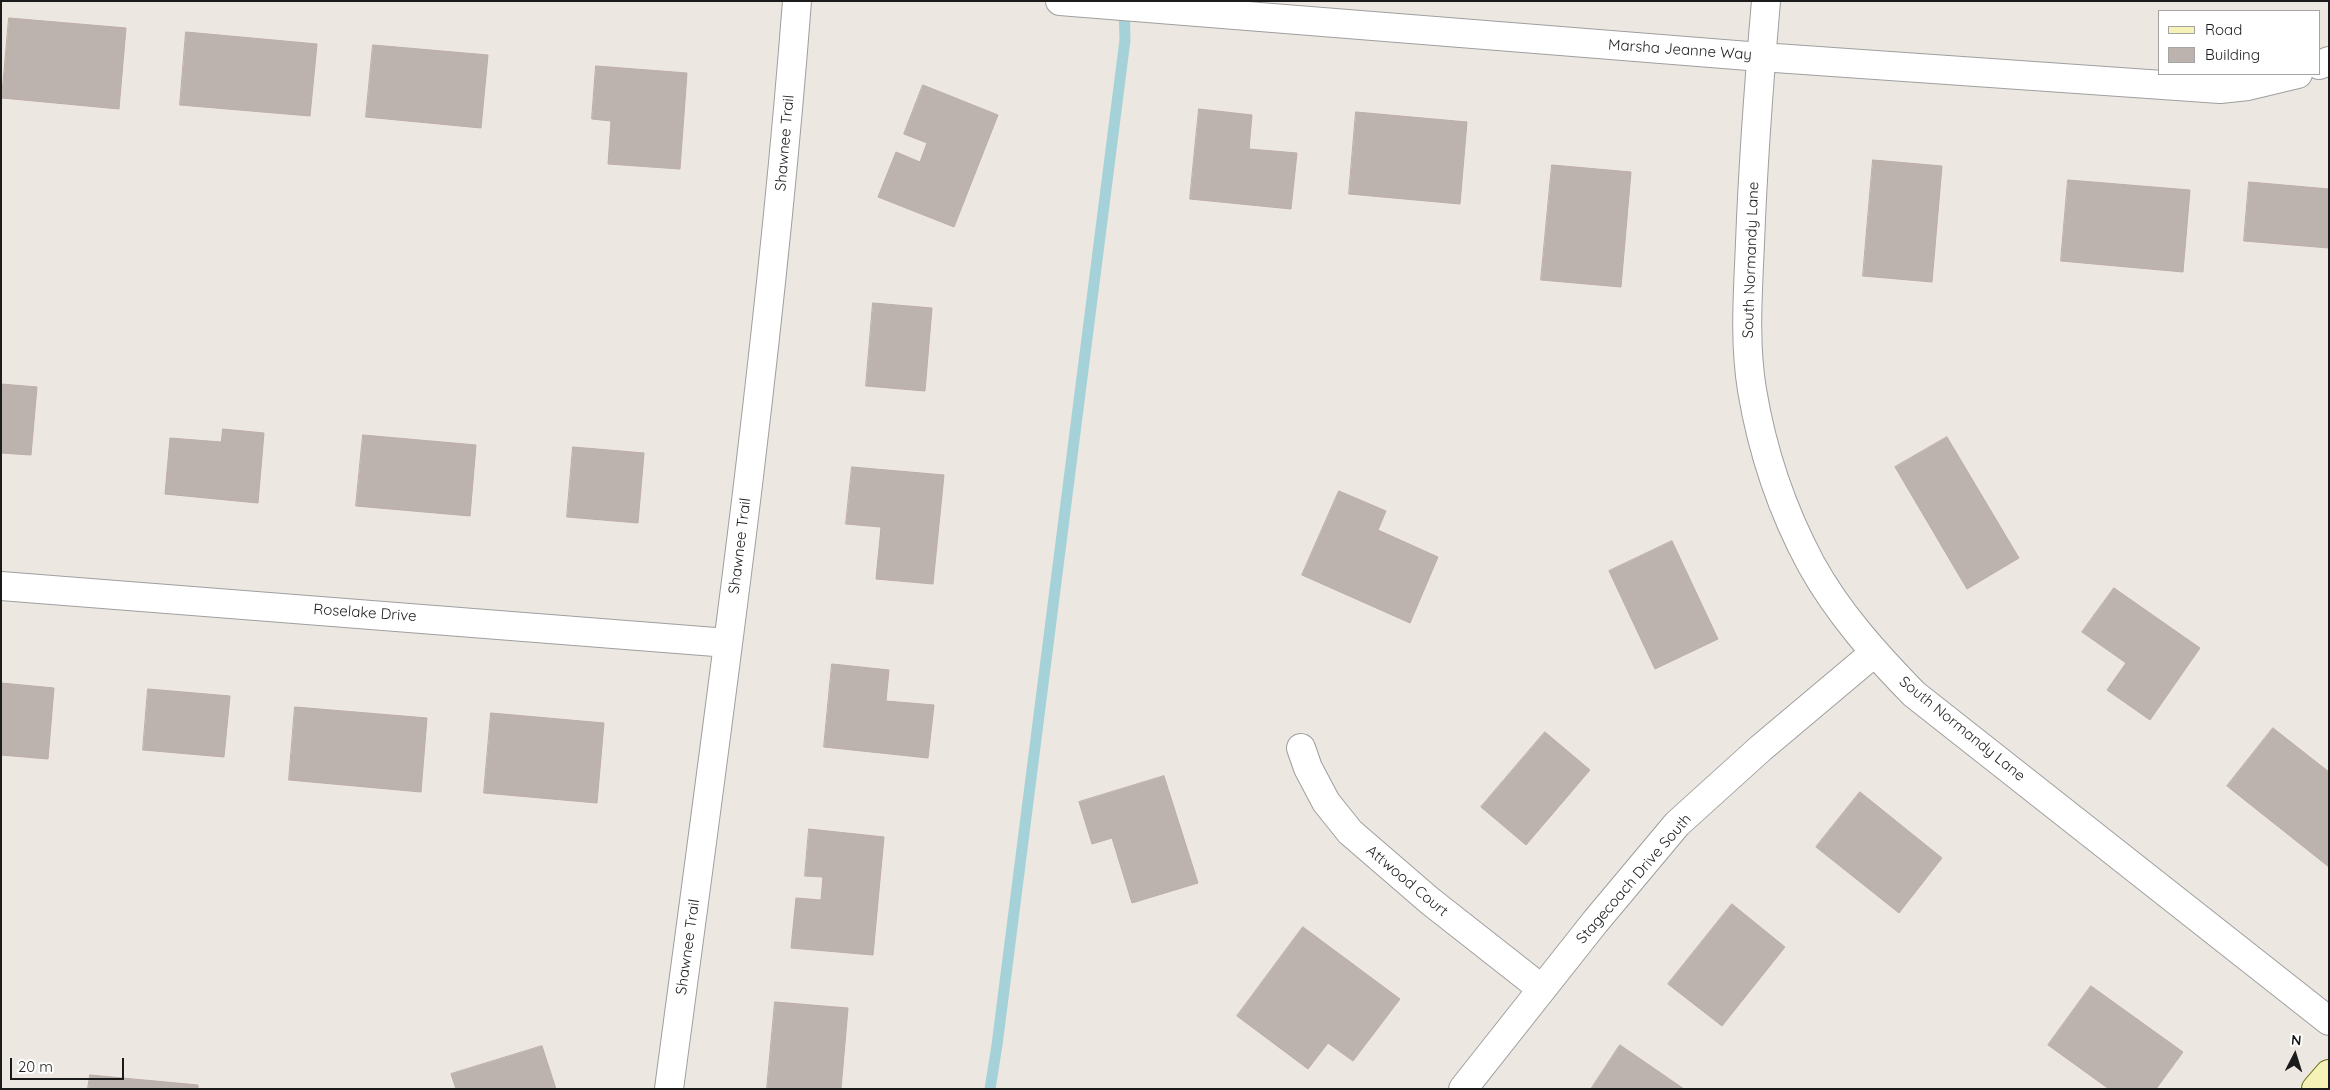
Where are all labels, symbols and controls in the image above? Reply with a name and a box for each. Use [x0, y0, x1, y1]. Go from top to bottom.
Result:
legend [2158, 10, 2320, 75]
text: Road [2205, 20, 2242, 39]
street label: Marsha Jeanne Way [1608, 36, 1752, 64]
text: Building [2205, 45, 2260, 64]
street label: Shawnee Trail [772, 94, 798, 192]
street label: South Normandy Lane [1739, 181, 1763, 339]
street label: Shawnee Trail [725, 497, 755, 595]
street label: Roselake Drive [313, 600, 417, 626]
street label: South Normandy Lane [1895, 673, 2029, 785]
street label: Stagecoach Drive South [1573, 810, 1695, 948]
street label: Attwood Court [1362, 842, 1452, 920]
street label: Shawnee Trail [672, 898, 704, 996]
north arrow [2270, 1030, 2320, 1080]
text: N [2290, 1031, 2302, 1049]
scale bar [12, 1048, 126, 1080]
text: 20 m [18, 1057, 53, 1076]

